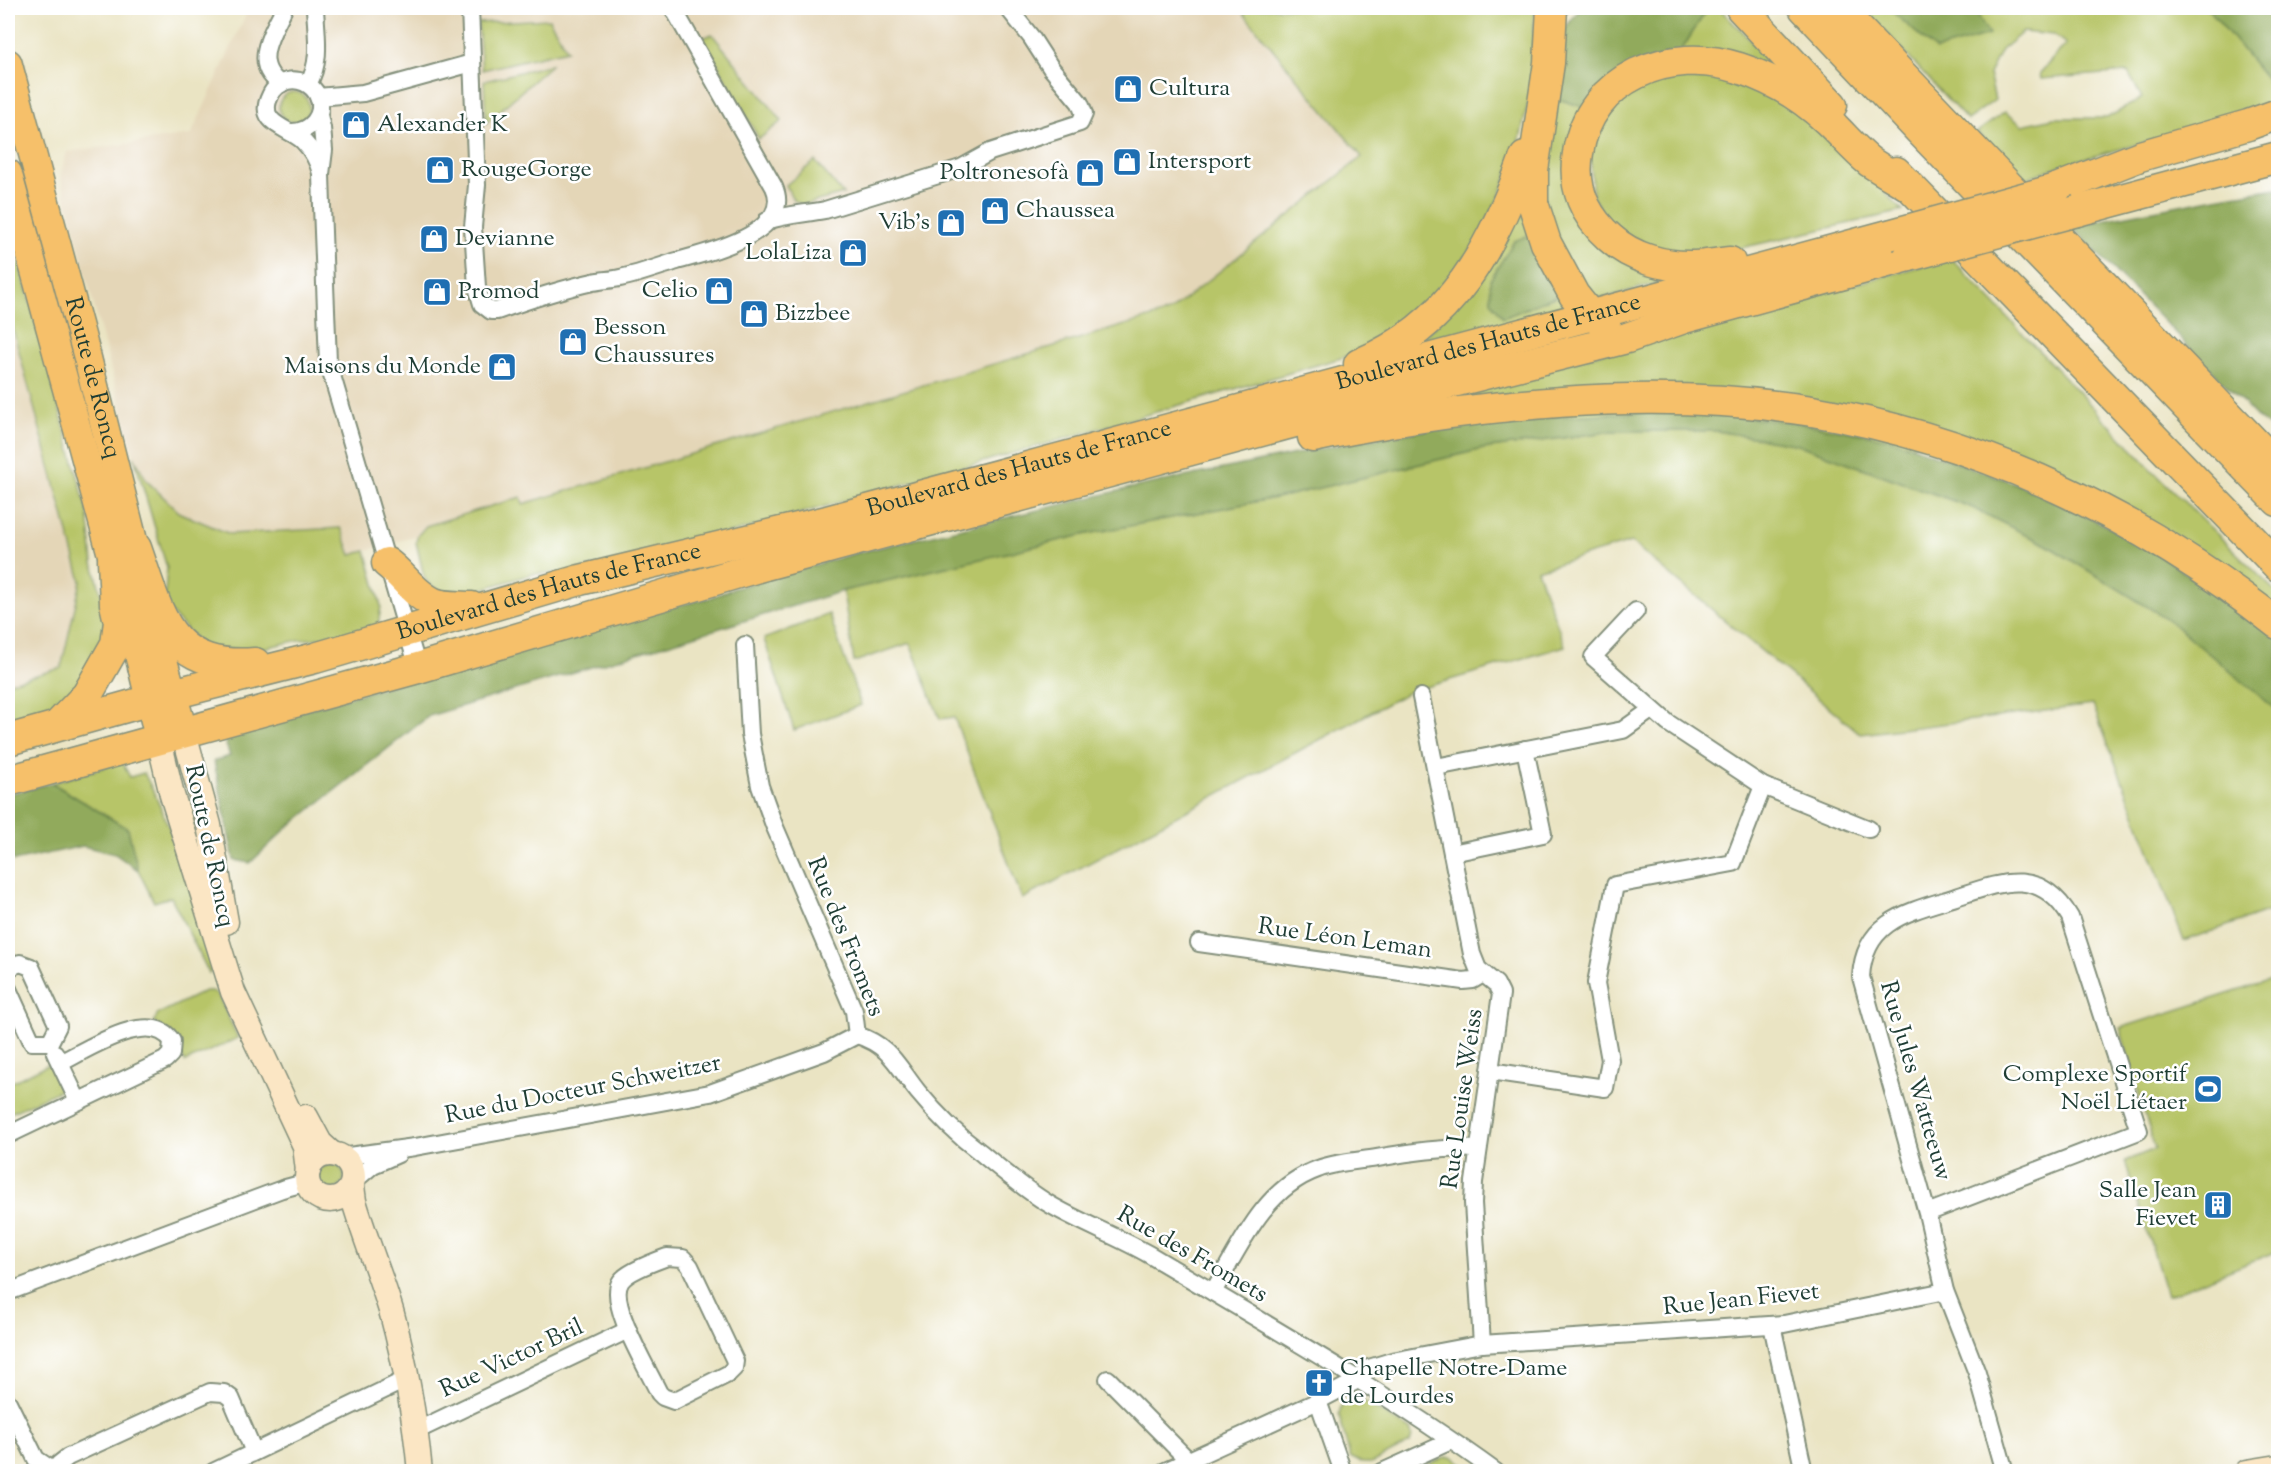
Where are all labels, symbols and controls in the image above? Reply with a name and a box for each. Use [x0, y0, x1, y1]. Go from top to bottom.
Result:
place label: Cultura [1149, 72, 1230, 106]
shop icon: Cultura [1112, 73, 1144, 105]
place label: Alexander K [377, 108, 508, 142]
shop icon: Alexander K [340, 109, 372, 141]
place label: Intersport [1148, 145, 1251, 179]
shop icon: Intersport [1111, 146, 1143, 178]
place label: RougeGorge [461, 153, 592, 187]
shop icon: RougeGorge [424, 154, 456, 186]
place label: Poltronesofà [940, 156, 1069, 190]
shop icon: Poltronesofà [1074, 157, 1106, 189]
place label: Chaussea [1016, 194, 1115, 228]
shop icon: Chaussea [979, 195, 1011, 227]
place label: Vib's [878, 206, 930, 240]
shop icon: Vib's [935, 207, 967, 239]
place label: Devianne [455, 222, 555, 256]
shop icon: Devianne [418, 223, 450, 255]
place label: LolaLiza [745, 236, 832, 270]
shop icon: LolaLiza [837, 237, 869, 269]
place label: Celio [642, 274, 698, 308]
place label: Promod [458, 275, 540, 309]
shop icon: Celio [703, 275, 735, 307]
shop icon: Promod [421, 276, 453, 308]
street label: Boulevard des Hauts de France [1332, 286, 1645, 400]
street label: Route de Roncq [55, 293, 129, 463]
place label: Bizzbee [775, 297, 850, 331]
shop icon: Bizzbee [738, 298, 770, 330]
place label: Besson Chaussures [594, 311, 714, 373]
shop icon: Besson Chaussures [557, 326, 589, 358]
place label: Maisons du Monde [284, 350, 481, 384]
shop icon: Maisons du Monde [486, 351, 518, 383]
street label: Boulevard des Hauts de France [863, 412, 1175, 527]
street label: Boulevard des Hauts de France [393, 535, 705, 650]
street label: Route de Roncq [175, 762, 243, 931]
street label: Rue des Fromets [798, 852, 892, 1022]
street label: Rue Léon Leman [1256, 910, 1434, 968]
street label: Rue Jules Watteeuw [1870, 977, 1960, 1185]
street label: Rue Louise Weiss [1434, 1007, 1492, 1191]
street label: Rue du Docteur Schweitzer [442, 1047, 724, 1133]
place label: Complexe Sportif Noël Liétaer [2003, 1058, 2189, 1120]
sports icon: Complexe Sportif Noël Liétaer [2192, 1073, 2224, 1105]
place label: Salle Jean Fievet [2099, 1174, 2197, 1236]
building icon: Salle Jean Fievet [2202, 1189, 2234, 1221]
street label: Rue des Fromets [1110, 1198, 1274, 1312]
street label: Rue Jean Fievet [1661, 1275, 1821, 1325]
street label: Rue Victor Bril [435, 1311, 590, 1407]
place label: Chapelle Notre-Dame de Lourdes [1340, 1352, 1567, 1414]
church icon: Chapelle Notre-Dame de Lourdes [1303, 1367, 1335, 1399]

